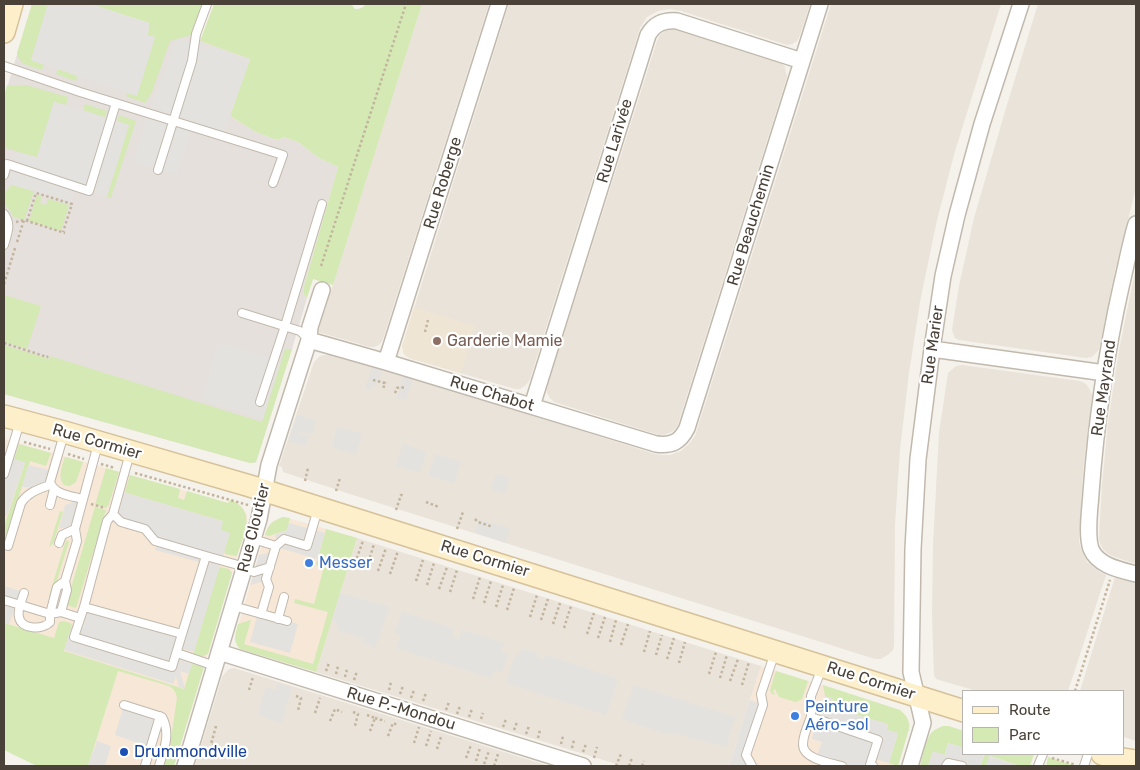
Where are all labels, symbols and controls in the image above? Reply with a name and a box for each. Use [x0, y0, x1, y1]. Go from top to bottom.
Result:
street label: Rue Larivée [593, 96, 637, 186]
street label: Rue Roberge [420, 135, 466, 231]
street label: Rue Beauchemin [723, 162, 779, 288]
street label: Rue Marier [918, 304, 948, 386]
place label: Garderie Mamie [447, 331, 563, 351]
marker: Garderie Mamie [431, 335, 443, 347]
street label: Rue Mayrand [1088, 339, 1120, 437]
street label: Rue Chabot [448, 372, 536, 416]
street label: Rue Cormier [50, 420, 144, 464]
street label: Rue Cloutier [234, 481, 274, 575]
street label: Rue Cormier [438, 536, 532, 582]
place label: Messer [319, 553, 372, 573]
marker: Messer [303, 557, 315, 569]
street label: Rue Cormier [824, 658, 918, 704]
street label: Rue P.-Mondou [344, 683, 458, 735]
legend [962, 690, 1125, 755]
place label: Peinture Aéro-sol [805, 697, 869, 735]
text: Route [1009, 701, 1051, 719]
marker: Peinture Aéro-sol [789, 710, 801, 722]
text: Parc [1009, 726, 1041, 744]
place label: Drummondville [134, 742, 247, 762]
marker: Drummondville [118, 746, 130, 758]

